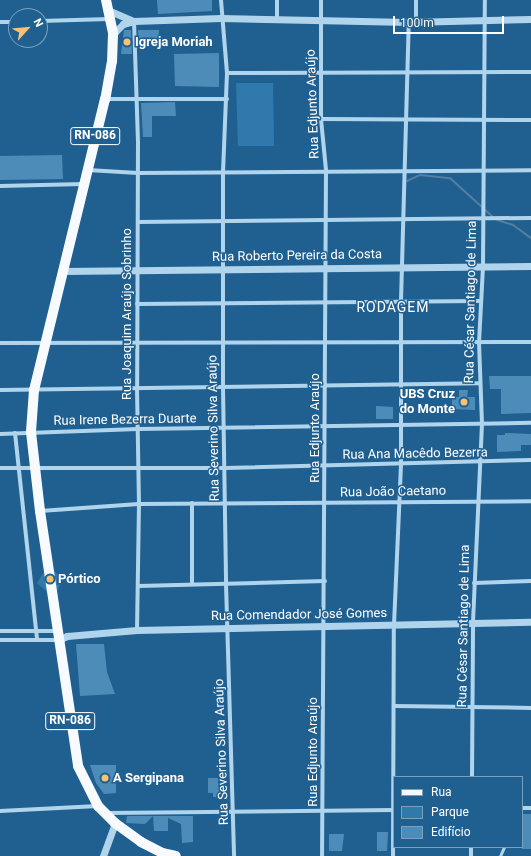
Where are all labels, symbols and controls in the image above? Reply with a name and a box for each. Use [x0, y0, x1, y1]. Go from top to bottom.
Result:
north arrow [8, 8, 48, 48]
scale bar [395, 8, 506, 34]
text: N [31, 16, 46, 29]
text: 100 m [400, 16, 434, 30]
place label: Igreja Moriah [135, 34, 213, 50]
marker: Igreja Moriah [122, 37, 132, 47]
street label: Rua Edjunto Araújo [303, 49, 323, 159]
road number: RN-086 [70, 126, 120, 146]
street label: Rua César Santiago de Lima [462, 221, 480, 383]
street label: Rua Joaquim Araújo Sobrinho [119, 228, 135, 400]
street label: Rua Roberto Pereira da Costa [212, 247, 382, 265]
district label: RODAGEM [356, 299, 430, 315]
street label: Rua Severino Silva Araújo [205, 355, 223, 501]
street label: Rua Edjunto Araújo [307, 373, 323, 483]
place label: UBS Cruz do Monte [400, 387, 455, 418]
marker: UBS Cruz do Monte [458, 396, 470, 408]
street label: Rua Irene Bezerra Duarte [53, 411, 197, 429]
street label: Rua Ana Macêdo Bezerra [342, 445, 488, 463]
street label: Rua João Caetano [340, 483, 446, 501]
street label: Rua César Santiago de Lima [455, 545, 473, 707]
place label: Pórtico [58, 571, 101, 587]
marker: Pórtico [45, 574, 55, 584]
street label: Rua Comendador José Gomes [211, 606, 387, 624]
street label: Rua Severino Silva Araújo [212, 679, 232, 825]
street label: Rua Edjunto Araújo [305, 697, 321, 807]
road number: RN-086 [45, 711, 95, 731]
place label: A Sergipana [113, 770, 184, 786]
marker: A Sergipana [100, 773, 110, 783]
legend [393, 776, 523, 848]
text: Rua [431, 785, 452, 799]
text: Parque [431, 805, 469, 819]
text: Edifício [431, 825, 471, 839]

